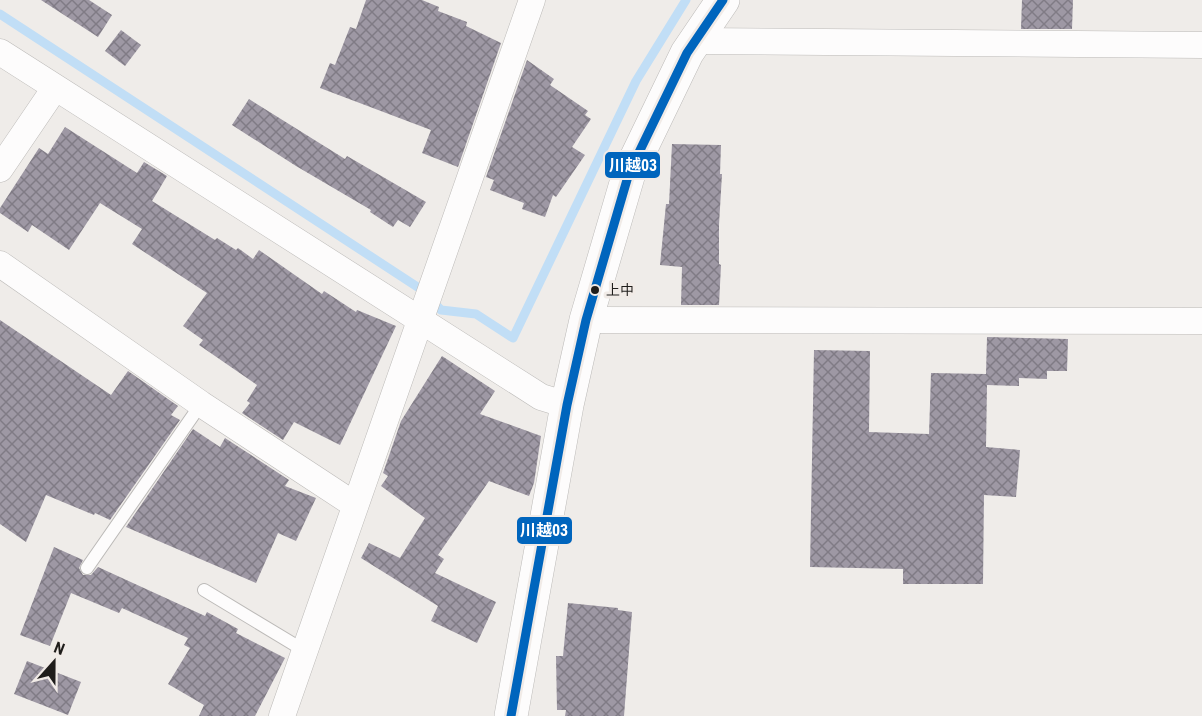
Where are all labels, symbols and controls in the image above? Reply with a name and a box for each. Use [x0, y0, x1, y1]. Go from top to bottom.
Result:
line badge: 川越03 [604, 151, 661, 179]
text: 川越03 [609, 156, 657, 175]
place label: 上中 [606, 282, 634, 298]
marker: 上中 [589, 284, 601, 296]
line badge: 川越03 [516, 516, 573, 545]
text: 川越03 [520, 521, 568, 540]
north arrow [24, 632, 84, 692]
text: N [51, 638, 67, 659]

